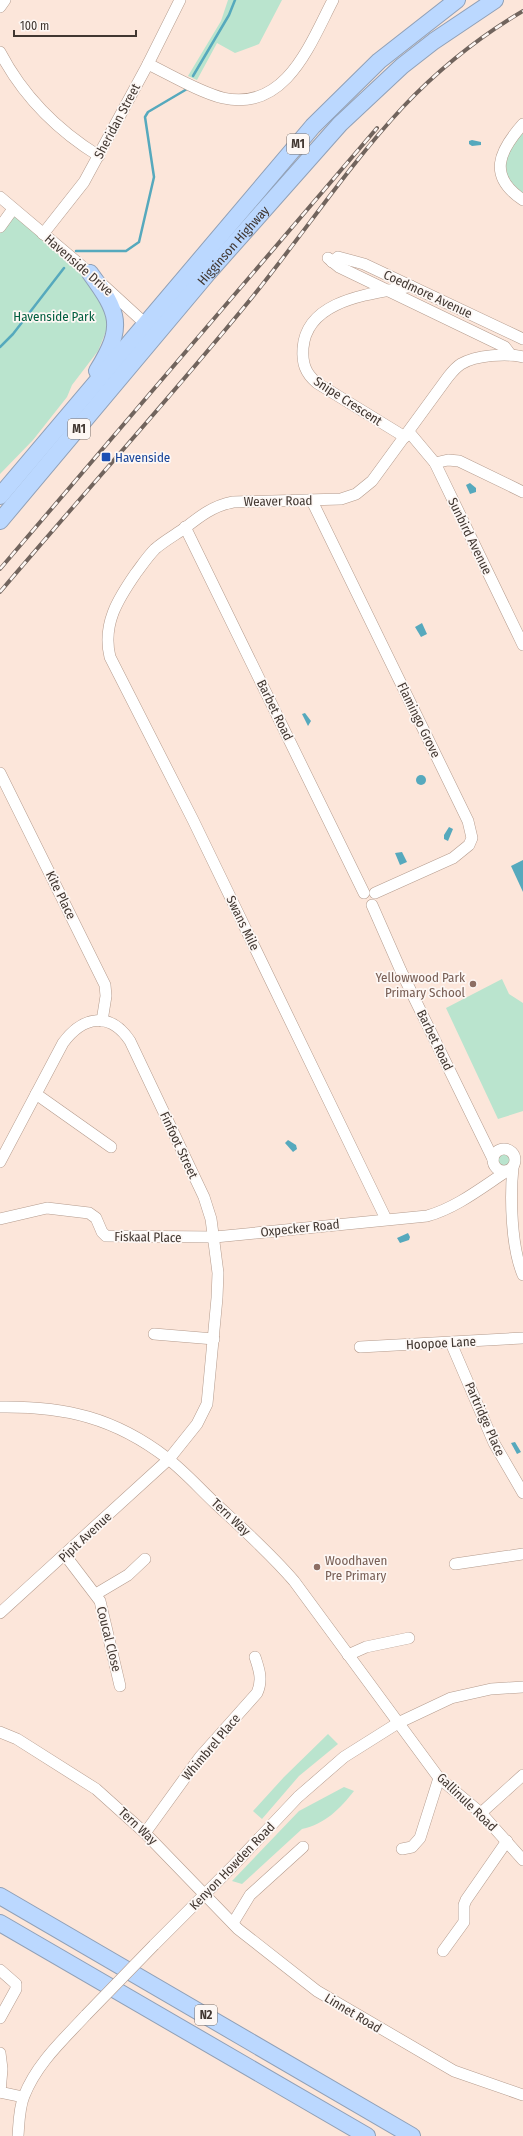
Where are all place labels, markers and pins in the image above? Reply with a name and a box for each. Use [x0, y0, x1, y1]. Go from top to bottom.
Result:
place label: Havenside [115, 450, 170, 465]
marker: Havenside [100, 451, 112, 463]
place label: Yellowwood Park Primary School [375, 970, 466, 1000]
marker: Yellowwood Park Primary School [468, 979, 478, 989]
place label: Woodhaven Pre Primary [325, 1553, 387, 1583]
marker: Woodhaven Pre Primary [312, 1562, 322, 1572]

